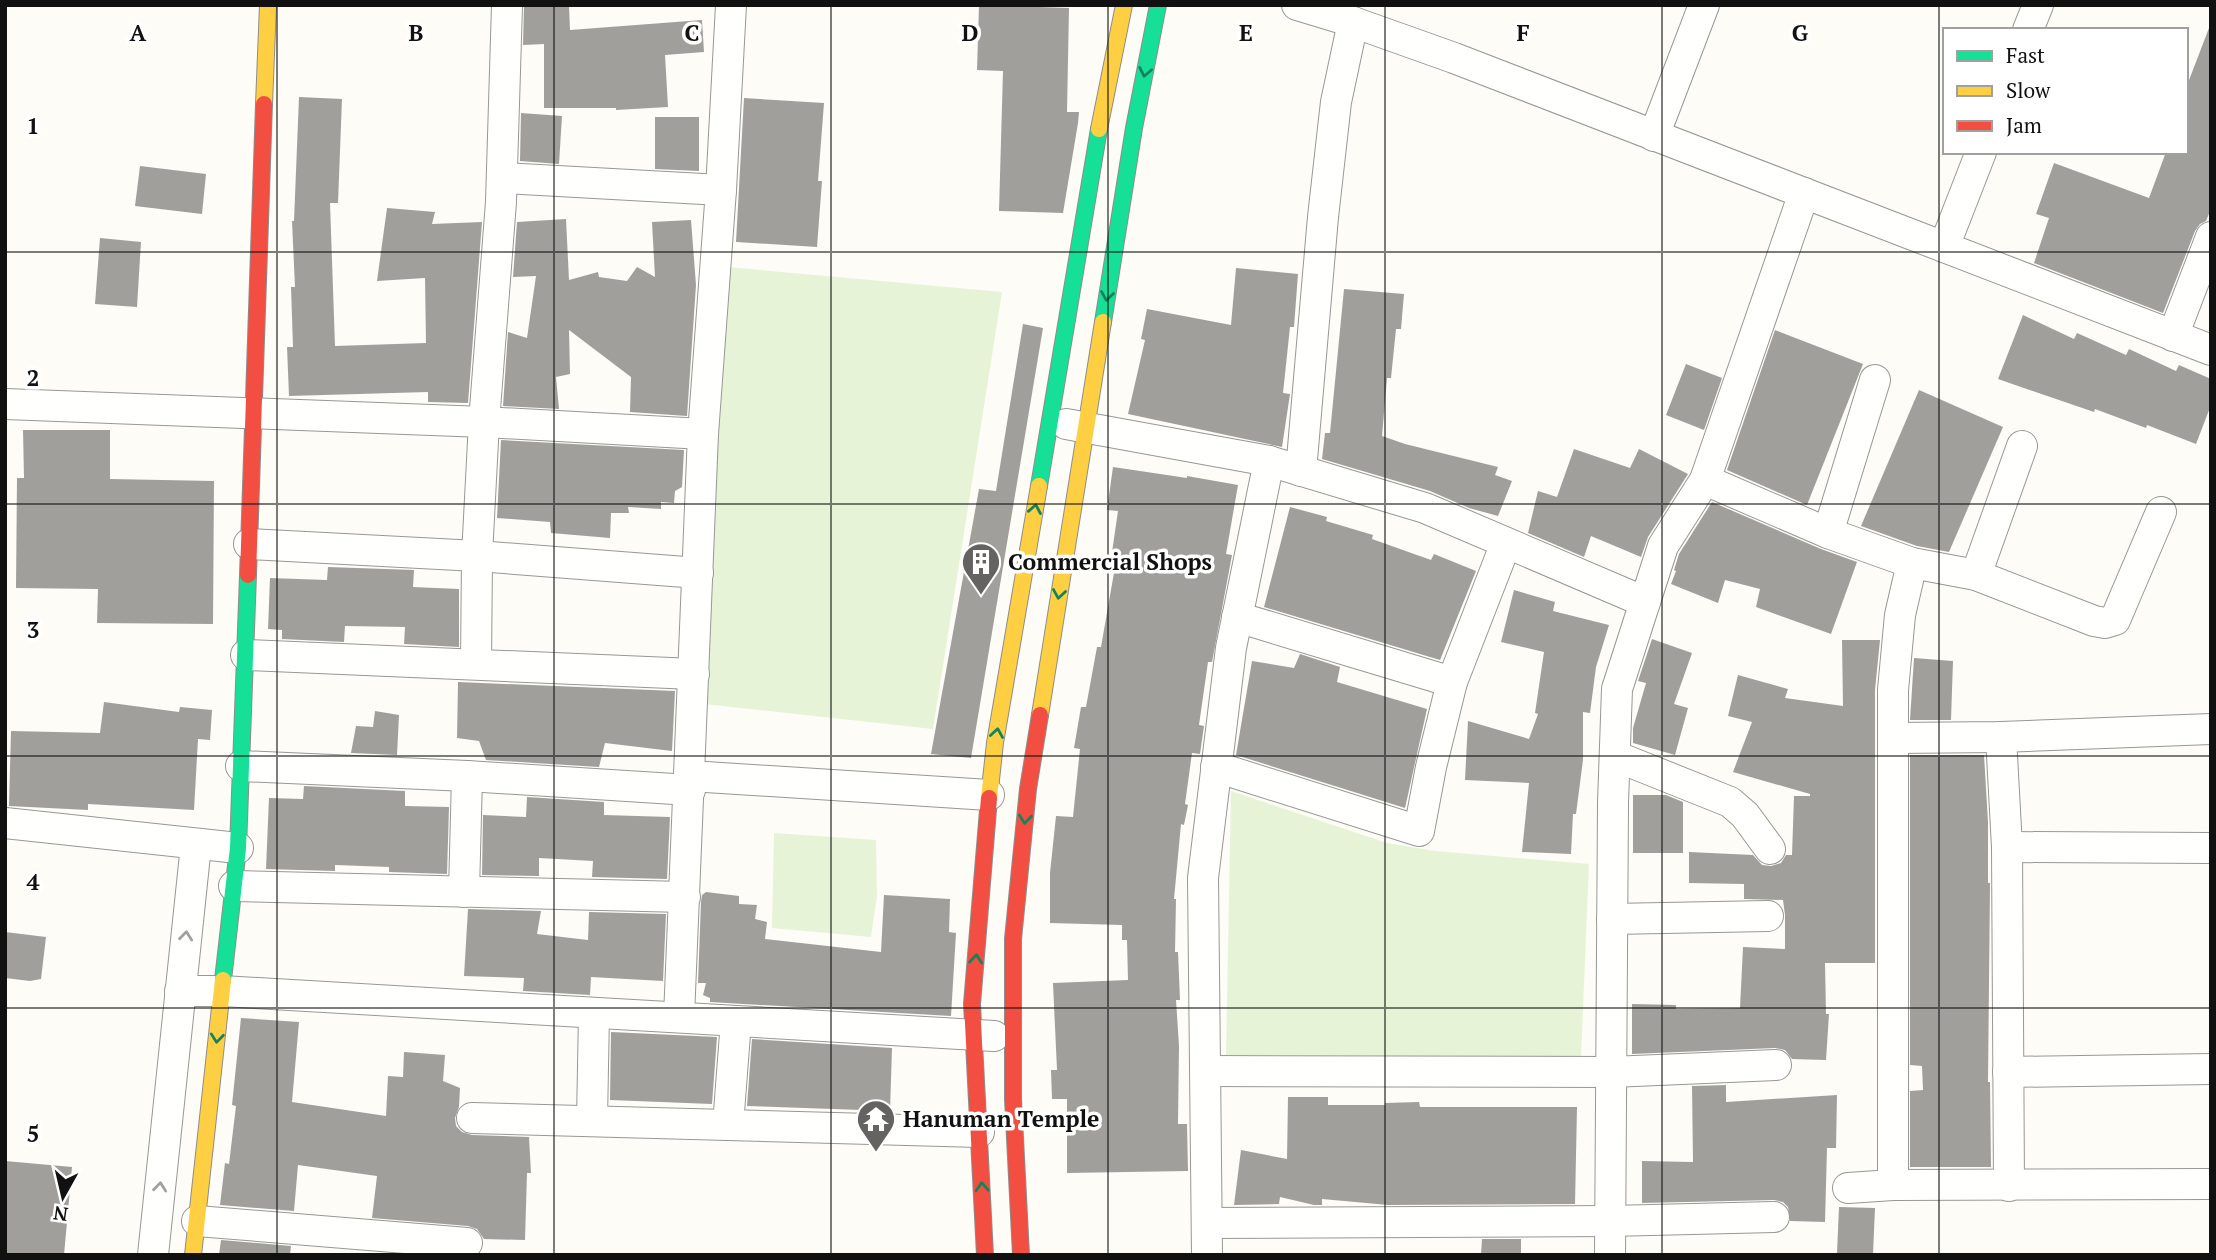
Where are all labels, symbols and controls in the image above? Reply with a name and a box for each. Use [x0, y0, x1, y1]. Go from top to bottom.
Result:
text: A [130, 17, 147, 48]
text: B [409, 17, 424, 48]
text: C [685, 17, 700, 48]
text: D [962, 17, 979, 48]
text: E [1239, 17, 1253, 48]
text: F [1516, 17, 1530, 48]
text: G [1792, 17, 1809, 48]
legend [1943, 28, 2188, 154]
text: Fast [2006, 41, 2045, 69]
one-way arrow [1138, 66, 1153, 78]
text: Slow [2006, 76, 2051, 104]
text: 1 [27, 110, 40, 141]
text: Jam [2006, 111, 2042, 139]
one-way arrow [1100, 291, 1115, 302]
text: 2 [27, 362, 40, 393]
one-way arrow [1027, 503, 1042, 515]
building icon: Commercial Shops [960, 541, 1002, 596]
place label: Commercial Shops [1008, 546, 1212, 577]
one-way arrow [1052, 588, 1067, 600]
text: 3 [27, 614, 40, 645]
one-way arrow [989, 727, 1004, 739]
one-way arrow [1018, 813, 1033, 824]
text: 4 [27, 866, 40, 897]
one-way arrow [178, 930, 193, 941]
one-way arrow [968, 954, 983, 965]
one-way arrow [210, 1032, 225, 1044]
temple icon: Hanuman Temple [855, 1098, 897, 1153]
place label: Hanuman Temple [903, 1103, 1099, 1134]
text: 5 [27, 1118, 40, 1149]
north arrow [28, 1162, 98, 1232]
one-way arrow [152, 1181, 167, 1193]
one-way arrow [974, 1181, 989, 1192]
text: N [51, 1201, 69, 1228]

